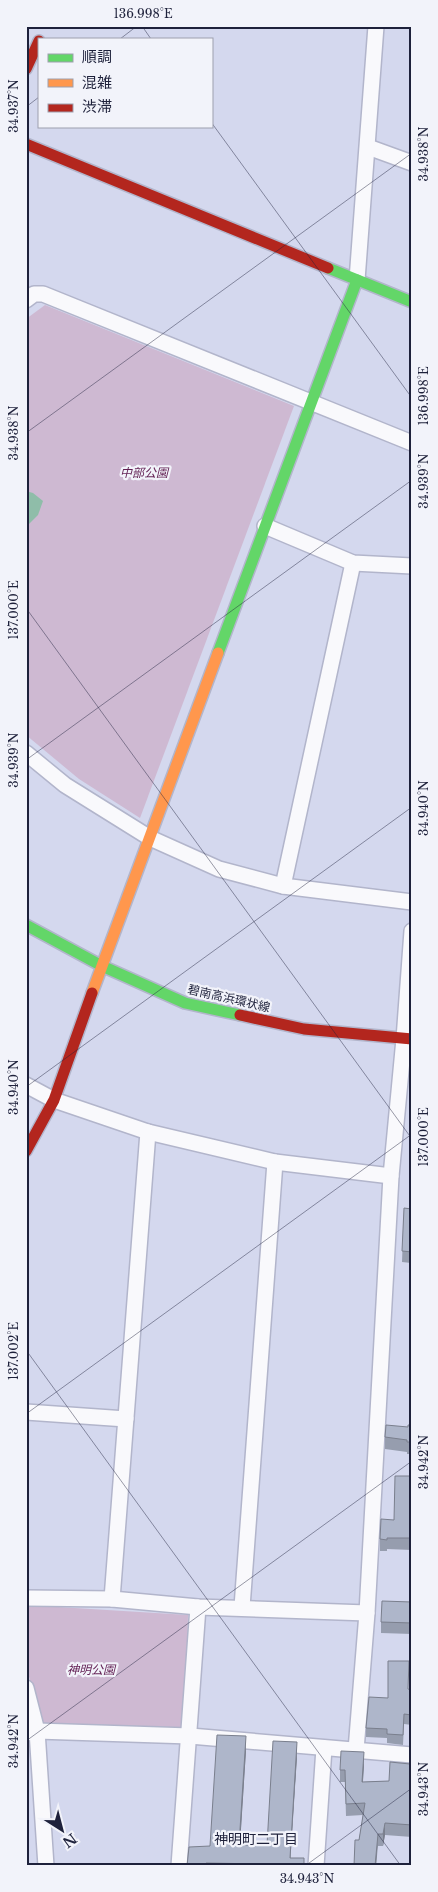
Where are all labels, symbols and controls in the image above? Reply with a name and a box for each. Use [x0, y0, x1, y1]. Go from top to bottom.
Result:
text: 136.998°E [113, 6, 173, 21]
legend [38, 38, 212, 128]
text: 順調 [82, 47, 112, 66]
text: 混雑 [82, 73, 112, 92]
text: 34.937°N [6, 79, 21, 133]
text: 渋滞 [82, 97, 112, 116]
text: 34.938°N [416, 126, 431, 181]
text: 136.998°E [416, 366, 431, 426]
text: 34.938°N [6, 405, 21, 460]
text: 34.939°N [416, 453, 431, 509]
park label: 中部公園 [120, 465, 170, 480]
text: 137.000°E [6, 580, 21, 640]
text: 34.939°N [6, 732, 21, 788]
text: 34.940°N [416, 780, 431, 836]
street label: 碧南高浜環状線 [186, 981, 272, 1015]
text: 34.940°N [6, 1059, 21, 1115]
text: 137.000°E [416, 1107, 431, 1167]
text: 137.002°E [6, 1322, 21, 1380]
text: 34.942°N [416, 1434, 431, 1489]
park label: 神明公園 [67, 1662, 117, 1677]
text: 34.942°N [6, 1713, 21, 1768]
text: 34.943°N [416, 1761, 431, 1816]
north arrow [38, 1804, 88, 1854]
text: N [59, 1829, 80, 1852]
district label: 神明町二丁目 [214, 1830, 298, 1848]
text: 34.943°N [280, 1871, 335, 1886]

